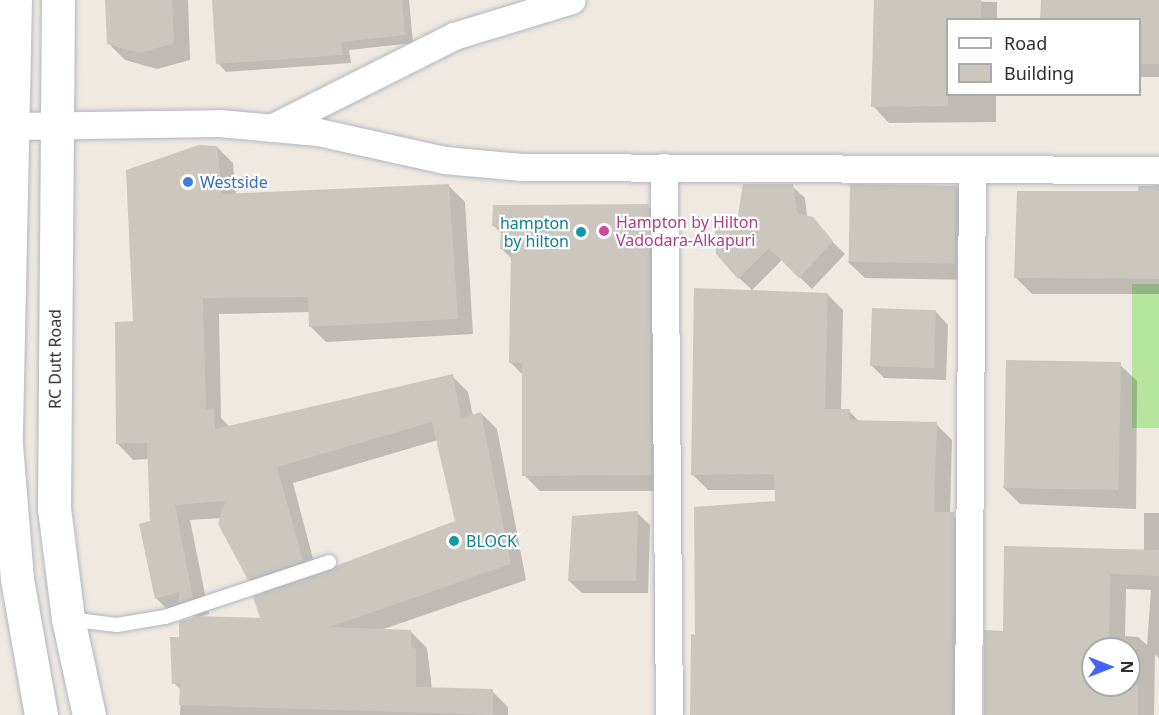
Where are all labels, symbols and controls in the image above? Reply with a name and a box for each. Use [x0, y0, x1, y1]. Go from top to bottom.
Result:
legend [946, 18, 1141, 96]
text: Road [1004, 31, 1047, 55]
text: Building [1004, 61, 1074, 85]
place label: Westside [200, 172, 268, 192]
marker: Westside [181, 175, 195, 189]
place label: Hampton by Hilton Vadodara-Alkapuri [616, 212, 758, 250]
place label: hampton by hilton [500, 213, 569, 251]
marker: Hampton by Hilton Vadodara-Alkapuri [597, 224, 611, 238]
marker: hampton by hilton [574, 225, 588, 239]
street label: RC Dutt Road [45, 309, 65, 409]
place label: BLOCK [466, 531, 517, 551]
marker: BLOCK [447, 534, 461, 548]
north arrow [1081, 637, 1141, 697]
text: N [1116, 660, 1138, 674]

